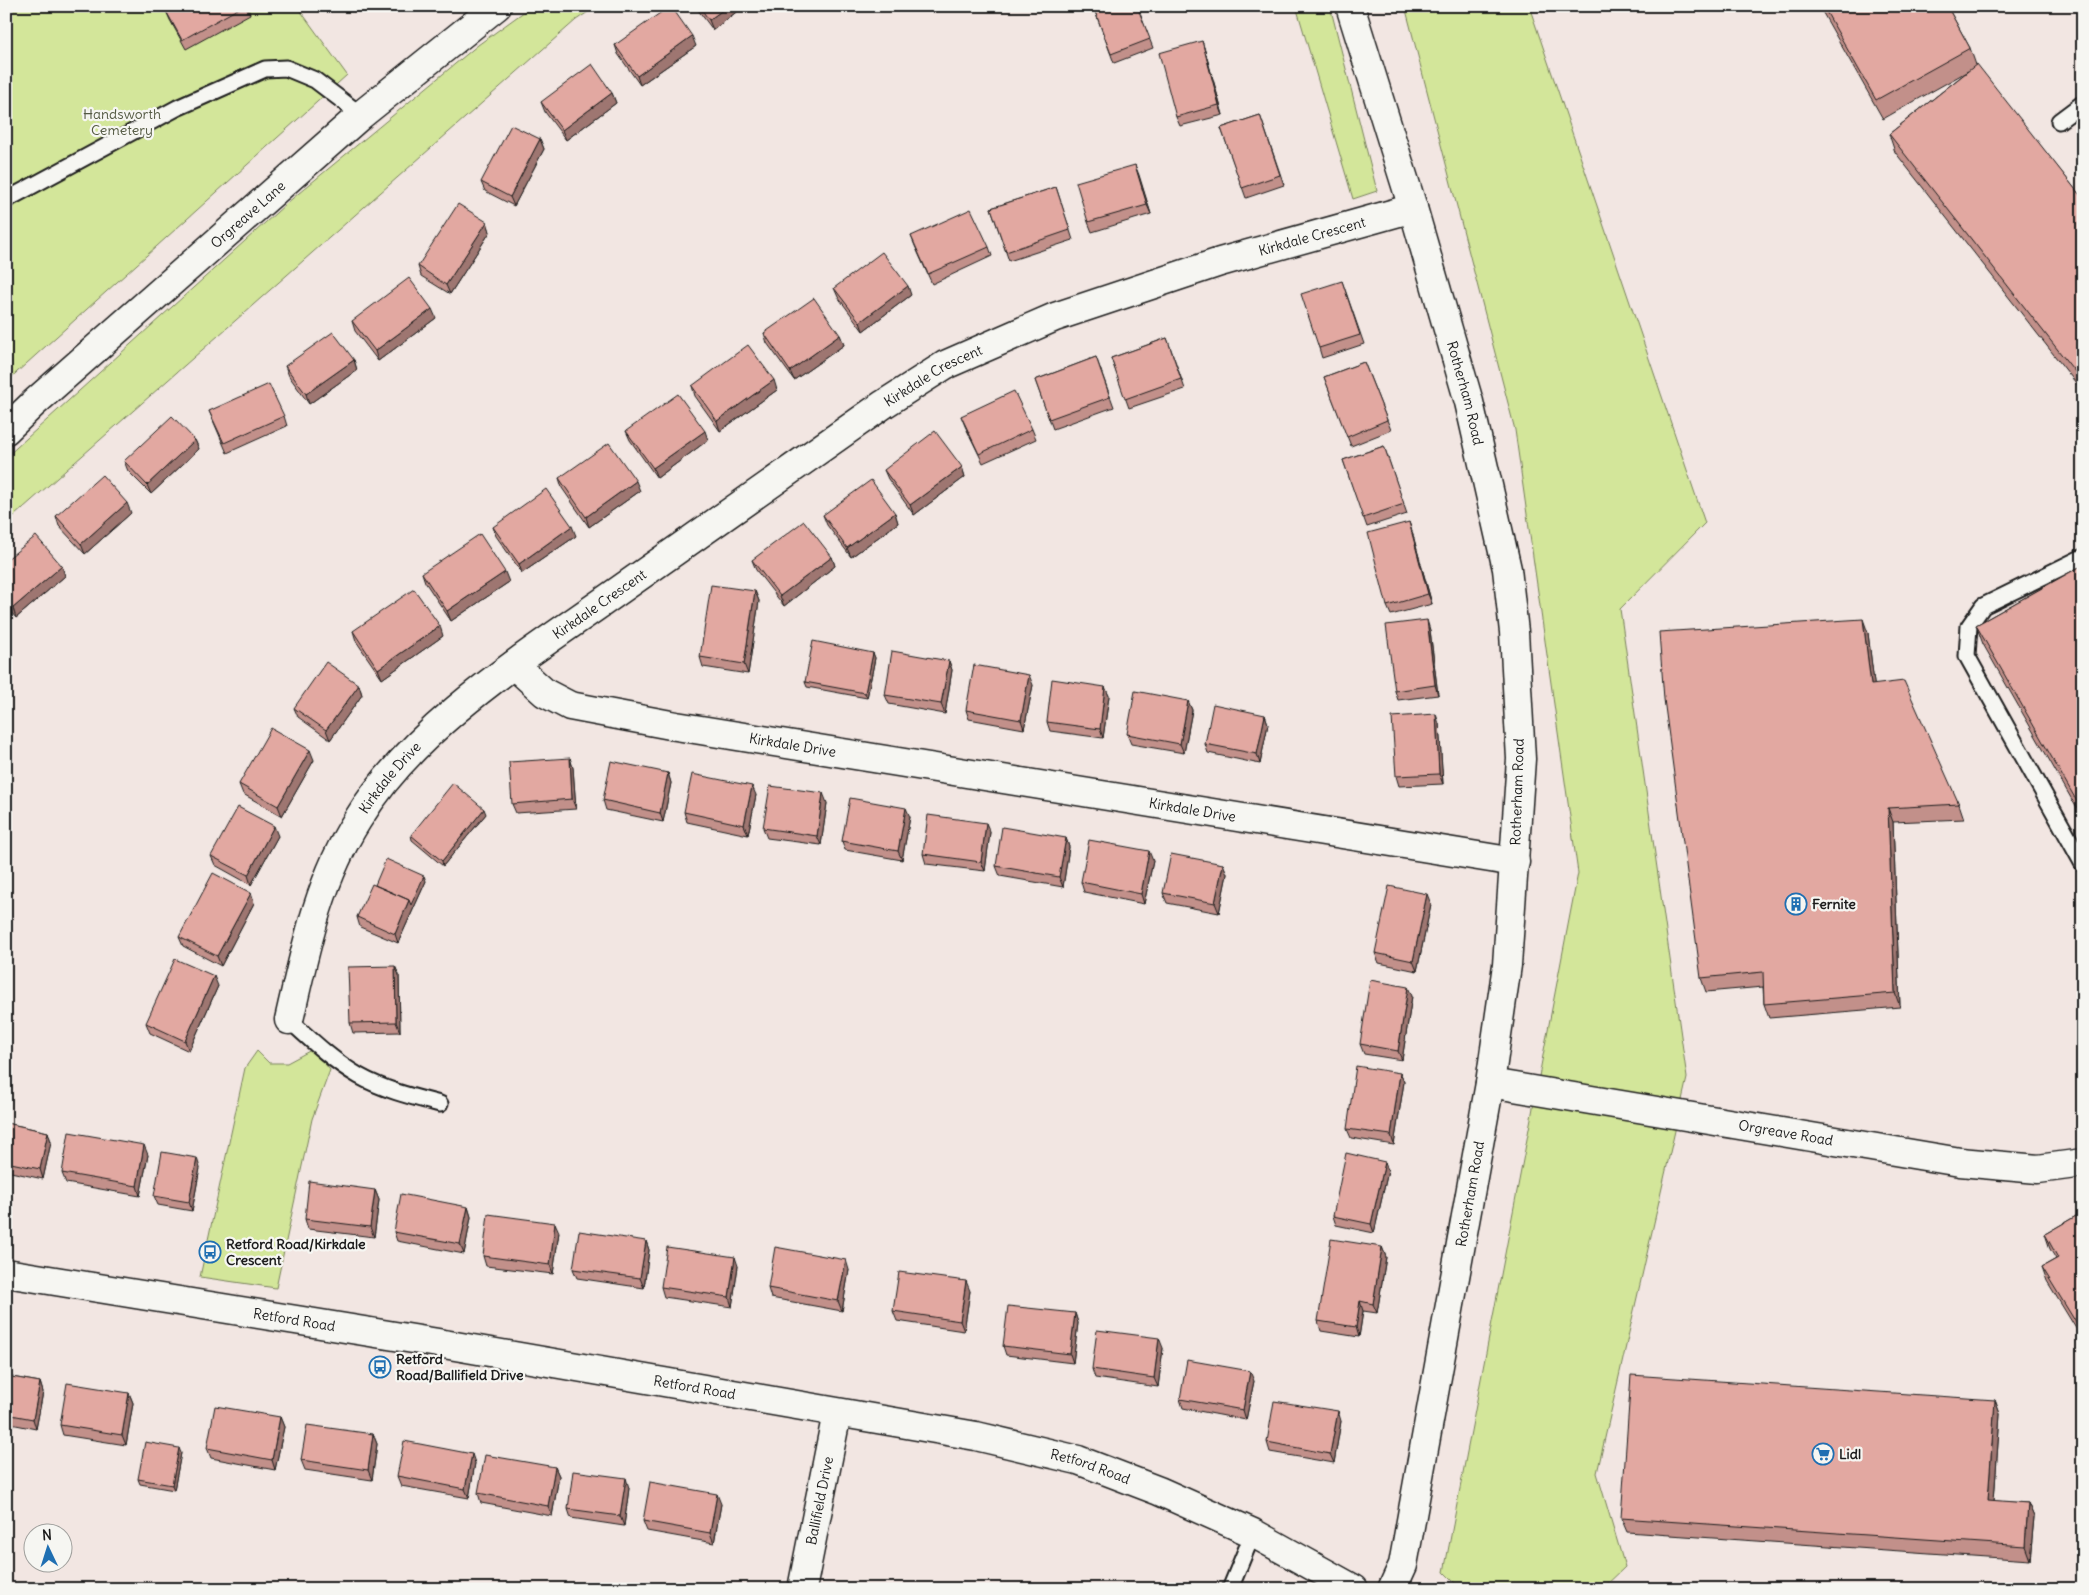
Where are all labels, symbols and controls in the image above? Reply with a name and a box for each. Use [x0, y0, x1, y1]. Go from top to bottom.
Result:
park label: Handsworth Cemetery [83, 105, 161, 139]
street label: Orgreave Lane [207, 177, 289, 252]
street label: Kirkdale Crescent [1256, 213, 1368, 260]
street label: Rotherham Road [1443, 339, 1488, 447]
street label: Kirkdale Crescent [881, 341, 985, 411]
street label: Kirkdale Crescent [549, 565, 650, 643]
street label: Kirkdale Drive [748, 729, 838, 761]
street label: Kirkdale Drive [355, 738, 425, 817]
street label: Rotherham Road [1506, 738, 1528, 846]
street label: Kirkdale Drive [1148, 794, 1237, 826]
building icon: Fernite [1784, 892, 1808, 916]
place label: Fernite [1812, 895, 1856, 913]
street label: Orgreave Road [1737, 1116, 1834, 1150]
street label: Rotherham Road [1452, 1140, 1488, 1248]
place label: Retford Road/Kirkdale Crescent [226, 1235, 366, 1269]
bus stop icon: Retford Road/Kirkdale Crescent [198, 1240, 222, 1264]
street label: Retford Road [252, 1304, 337, 1335]
place label: Retford Road/Ballifield Drive [396, 1350, 524, 1384]
bus stop icon: Retford Road/Ballifield Drive [368, 1355, 392, 1379]
street label: Retford Road [652, 1371, 737, 1403]
supermarket icon: Lidl [1811, 1442, 1835, 1466]
street label: Retford Road [1049, 1445, 1133, 1488]
place label: Lidl [1839, 1445, 1861, 1463]
street label: Ballifield Drive [802, 1455, 837, 1546]
north arrow [22, 1522, 72, 1572]
text: N [42, 1526, 53, 1544]

